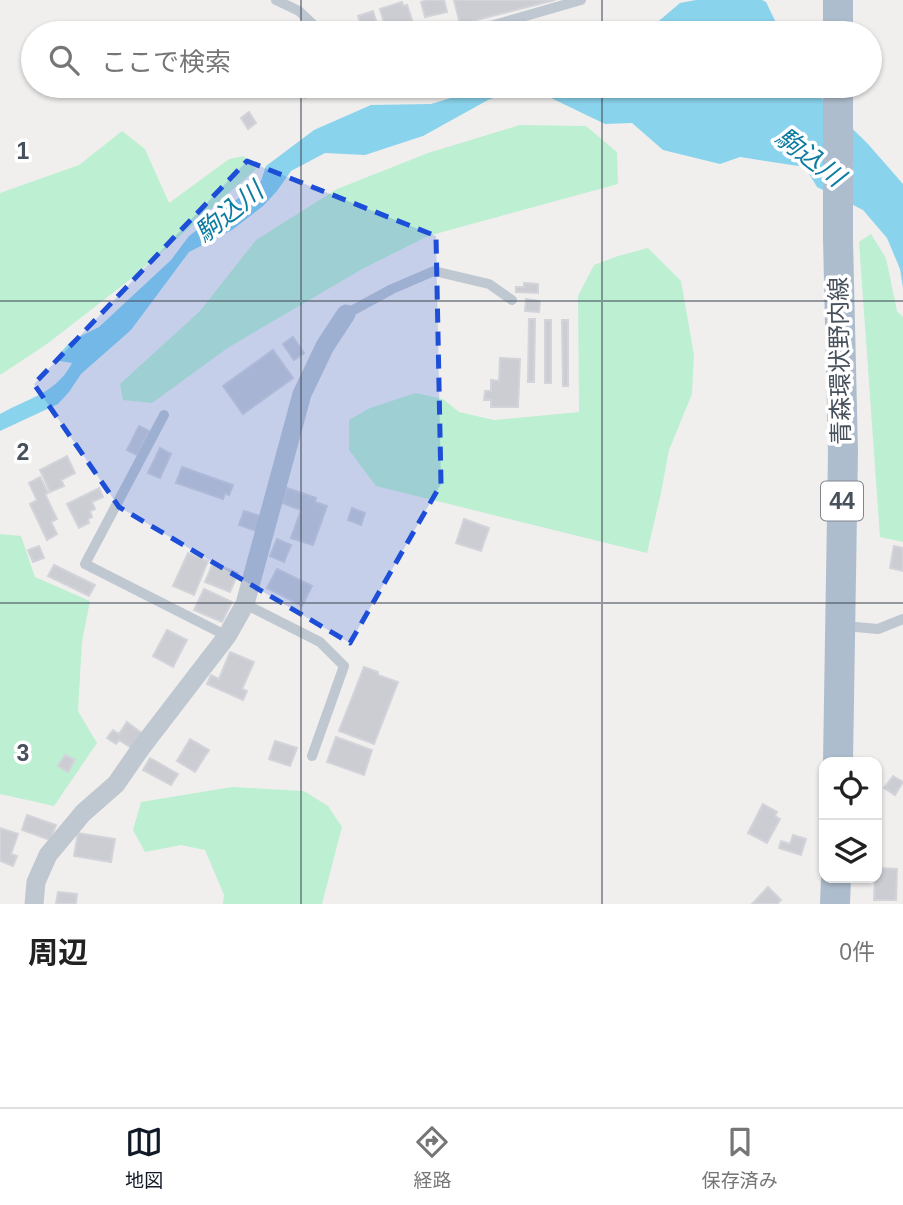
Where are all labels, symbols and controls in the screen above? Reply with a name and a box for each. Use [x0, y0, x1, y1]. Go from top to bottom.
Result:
search box [21, 21, 882, 98]
icon: search [45, 41, 83, 79]
text: ここで検索 [101, 47, 231, 77]
water label: 駒込川 [770, 122, 853, 194]
text: 1 [17, 138, 30, 164]
water label: 駒込川 [189, 174, 271, 248]
street label: 青森環状野内線 [825, 277, 854, 445]
text: 2 [17, 439, 29, 465]
road number: 44 [821, 481, 863, 520]
text: 3 [17, 740, 29, 766]
map controls [819, 757, 882, 883]
button: locate [819, 757, 882, 820]
button: layers [819, 820, 882, 883]
text: 周辺 [28, 936, 88, 969]
text: 0件 [839, 939, 875, 965]
tab: 地図 [125, 1123, 163, 1192]
tab: 経路 [413, 1123, 452, 1192]
tab: 保存済み [702, 1123, 778, 1192]

